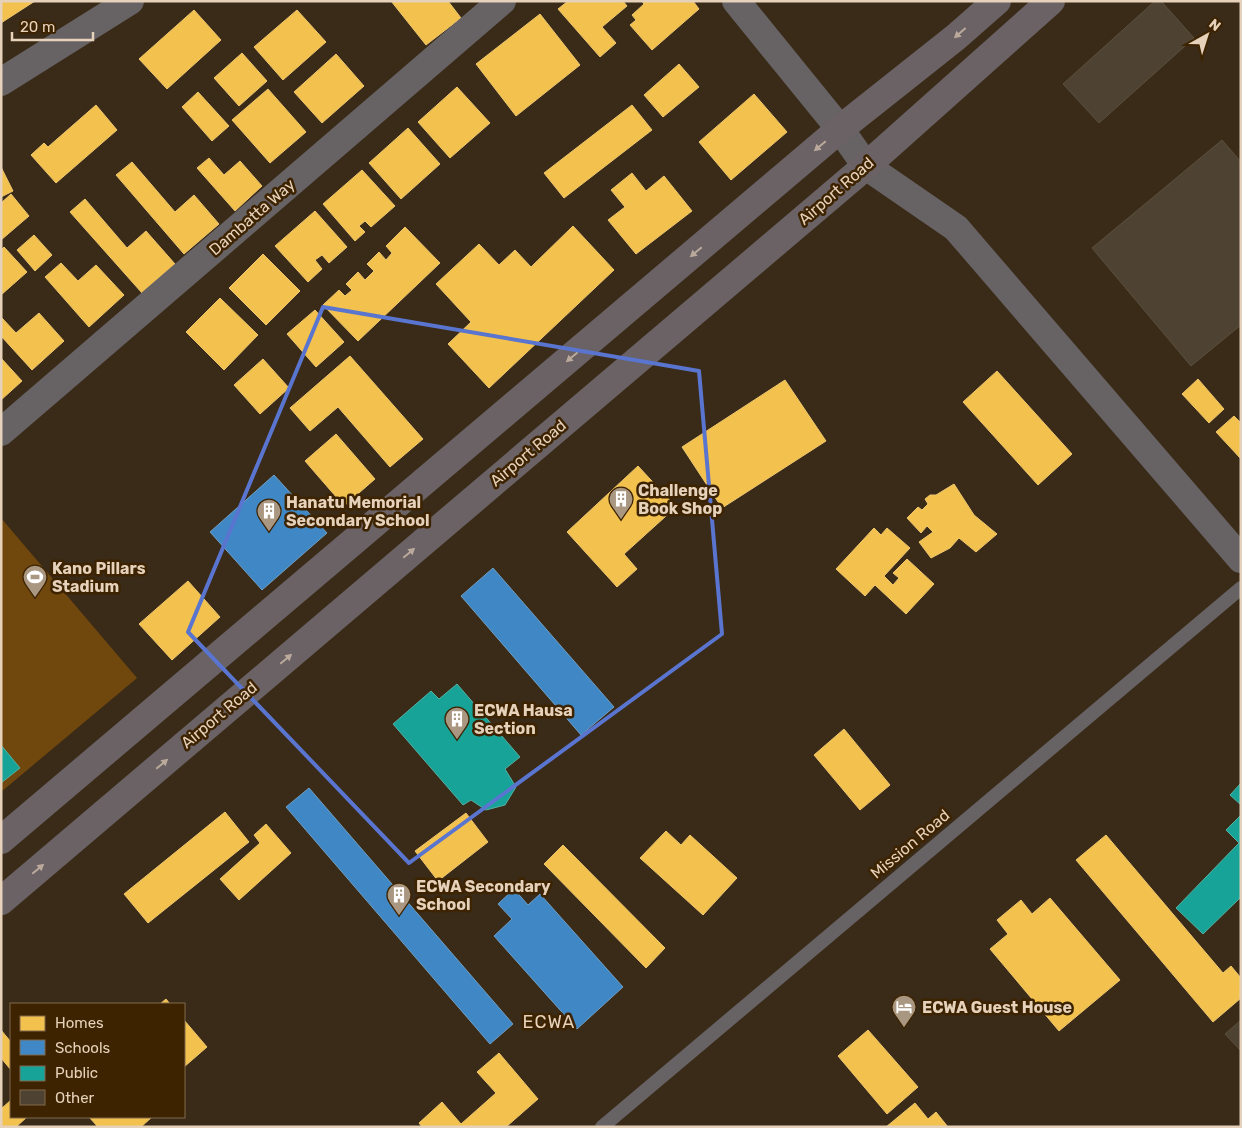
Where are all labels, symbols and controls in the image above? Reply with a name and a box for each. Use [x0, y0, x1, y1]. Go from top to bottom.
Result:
scale bar [12, 10, 94, 42]
north arrow [1182, 10, 1232, 60]
text: N [1206, 16, 1224, 35]
text: 20 m [20, 18, 55, 36]
one-way arrow [954, 28, 967, 39]
one-way arrow [814, 141, 827, 152]
street label: Airport Road [794, 153, 878, 229]
street label: Dambatta Way [205, 175, 299, 259]
one-way arrow [690, 246, 703, 257]
one-way arrow [566, 351, 579, 362]
street label: Airport Road [486, 416, 570, 490]
place label: Challenge Book Shop [638, 481, 722, 518]
building icon: Challenge Book Shop [608, 486, 634, 520]
place label: Hanatu Memorial Secondary School [286, 493, 430, 530]
building icon: Hanatu Memorial Secondary School [256, 498, 282, 532]
one-way arrow [403, 548, 416, 559]
place label: Kano Pillars Stadium [52, 559, 146, 596]
sports icon: Kano Pillars Stadium [22, 564, 48, 598]
one-way arrow [279, 653, 292, 664]
street label: Airport Road [177, 678, 261, 752]
place label: ECWA Hausa Section [474, 701, 573, 738]
building icon: ECWA Hausa Section [444, 706, 470, 740]
one-way arrow [156, 759, 168, 770]
street label: Mission Road [867, 805, 953, 883]
one-way arrow [32, 864, 45, 875]
place label: ECWA Secondary School [416, 877, 551, 914]
building icon: ECWA Secondary School [386, 882, 412, 916]
hotel icon: ECWA Guest House [891, 994, 917, 1028]
place label: ECWA Guest House [922, 998, 1072, 1017]
legend [10, 1003, 185, 1118]
district label: ECWA [523, 1011, 575, 1033]
text: Homes [55, 1014, 104, 1032]
text: Schools [55, 1039, 111, 1057]
text: Public [55, 1064, 98, 1082]
text: Other [55, 1089, 95, 1107]

